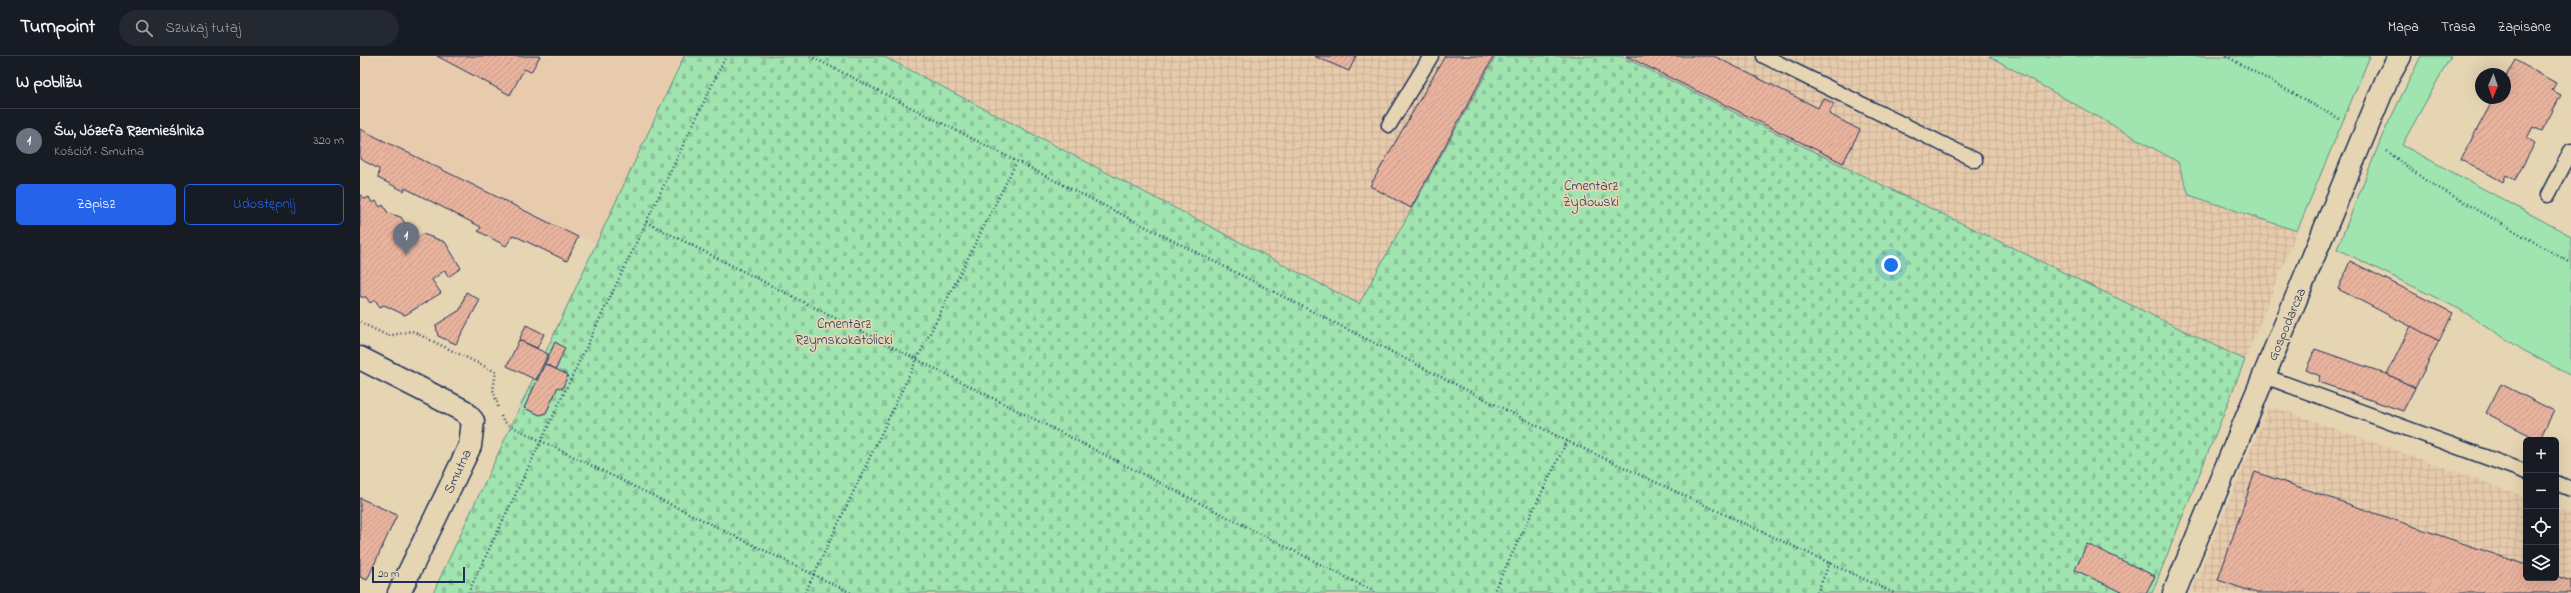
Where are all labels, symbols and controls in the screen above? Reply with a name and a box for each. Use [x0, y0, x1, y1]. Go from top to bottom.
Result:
search box [119, 10, 399, 46]
text: Turnpoint [20, 14, 95, 41]
icon: search [133, 17, 155, 39]
text: Szukaj tutaj [165, 17, 241, 39]
text: Mapa [2388, 17, 2419, 38]
text: Trasa [2441, 17, 2475, 38]
text: Zapisane [2497, 17, 2551, 38]
north arrow [2475, 68, 2511, 104]
text: W pobliżu [16, 70, 82, 95]
text: Św, Józefa Rzemieślnika [54, 120, 204, 142]
text: 1 [27, 131, 31, 150]
text: 320 m [313, 131, 344, 150]
text: Kościół · Smutna [54, 142, 144, 161]
park label: Cmentarz Żydowski [1563, 176, 1619, 214]
button: Zapisz [16, 184, 176, 225]
button: Udostępnij [184, 184, 344, 225]
pin: 1 [393, 222, 419, 255]
your location [1881, 255, 1901, 275]
street label: Gospodarcza [2263, 285, 2312, 364]
park label: Cmentarz Rzymskokatolicki [795, 314, 893, 352]
map controls [2523, 437, 2559, 581]
button: + [2523, 437, 2559, 473]
street label: Smutna [439, 446, 478, 497]
button: − [2523, 473, 2559, 509]
button: locate [2523, 509, 2559, 545]
button: layers [2523, 545, 2559, 581]
scale bar [372, 565, 465, 584]
text: 20 m [378, 566, 400, 582]

